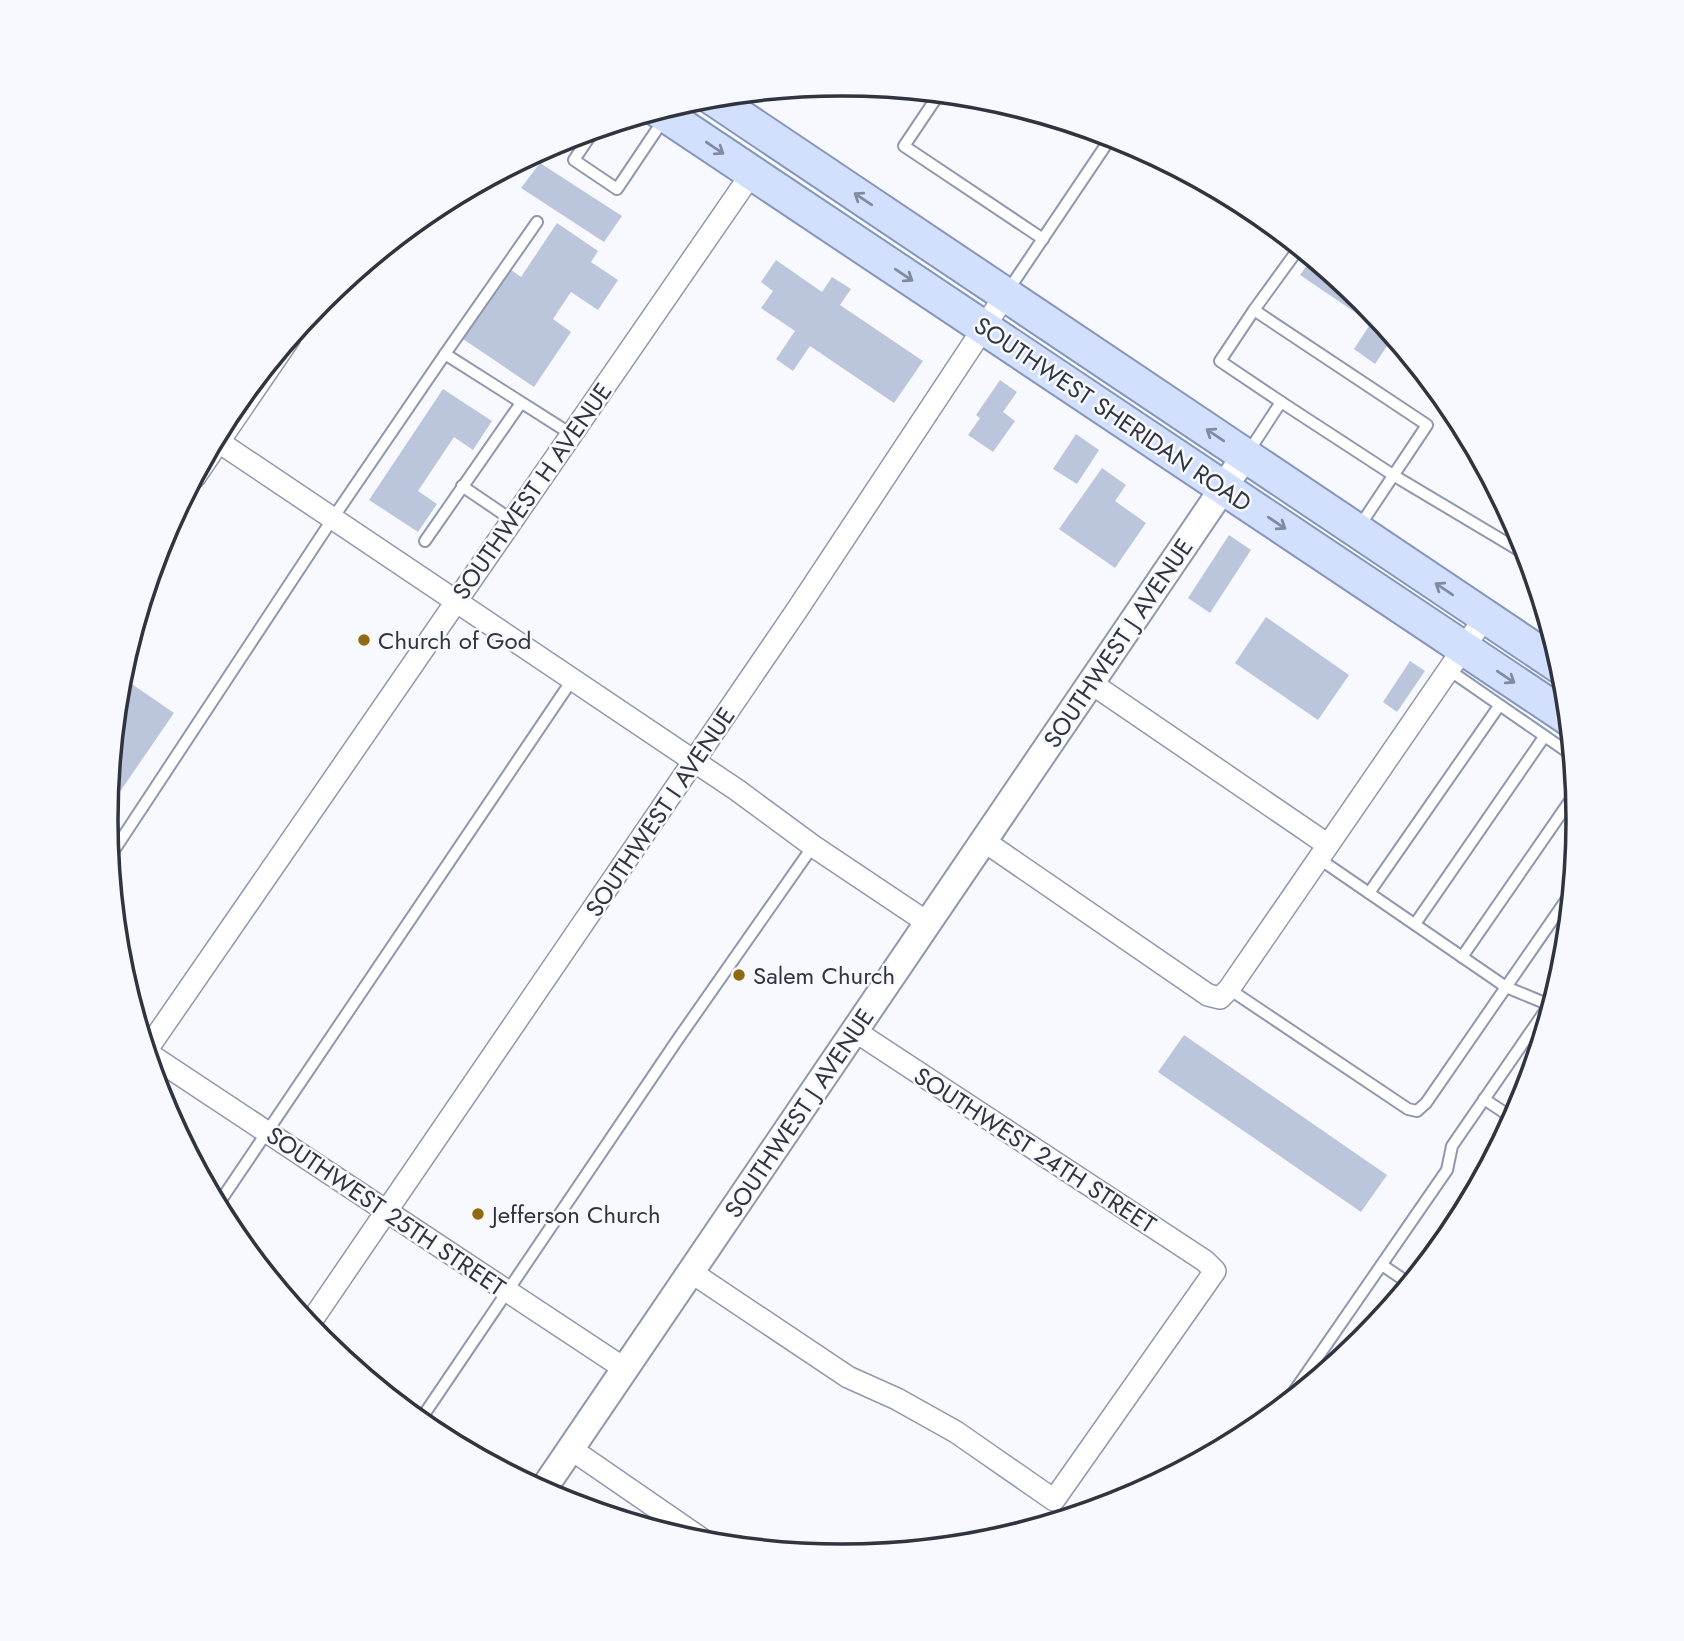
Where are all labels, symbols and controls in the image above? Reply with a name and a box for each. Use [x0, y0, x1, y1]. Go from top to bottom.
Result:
one-way arrow [705, 141, 724, 155]
one-way arrow [854, 192, 873, 206]
one-way arrow [894, 267, 913, 282]
street label: SOUTHWEST SHERIDAN ROAD [967, 308, 1259, 520]
street label: SOUTHWEST H AVENUE [444, 375, 620, 607]
one-way arrow [1205, 428, 1225, 442]
one-way arrow [1266, 517, 1286, 531]
street label: SOUTHWEST J AVENUE [1035, 531, 1201, 755]
one-way arrow [1435, 582, 1454, 596]
place label: Church of God [378, 623, 531, 658]
marker: Church of God [356, 632, 372, 648]
one-way arrow [1496, 670, 1516, 684]
street label: SOUTHWEST I AVENUE [577, 700, 743, 924]
place label: Salem Church [753, 958, 895, 993]
marker: Salem Church [731, 967, 747, 983]
street label: SOUTHWEST J AVENUE [716, 1001, 882, 1225]
street label: SOUTHWEST 24TH STREET [907, 1058, 1163, 1242]
street label: SOUTHWEST 25TH STREET [259, 1118, 513, 1304]
place label: Jefferson Church [489, 1197, 661, 1232]
marker: Jefferson Church [470, 1206, 486, 1222]

